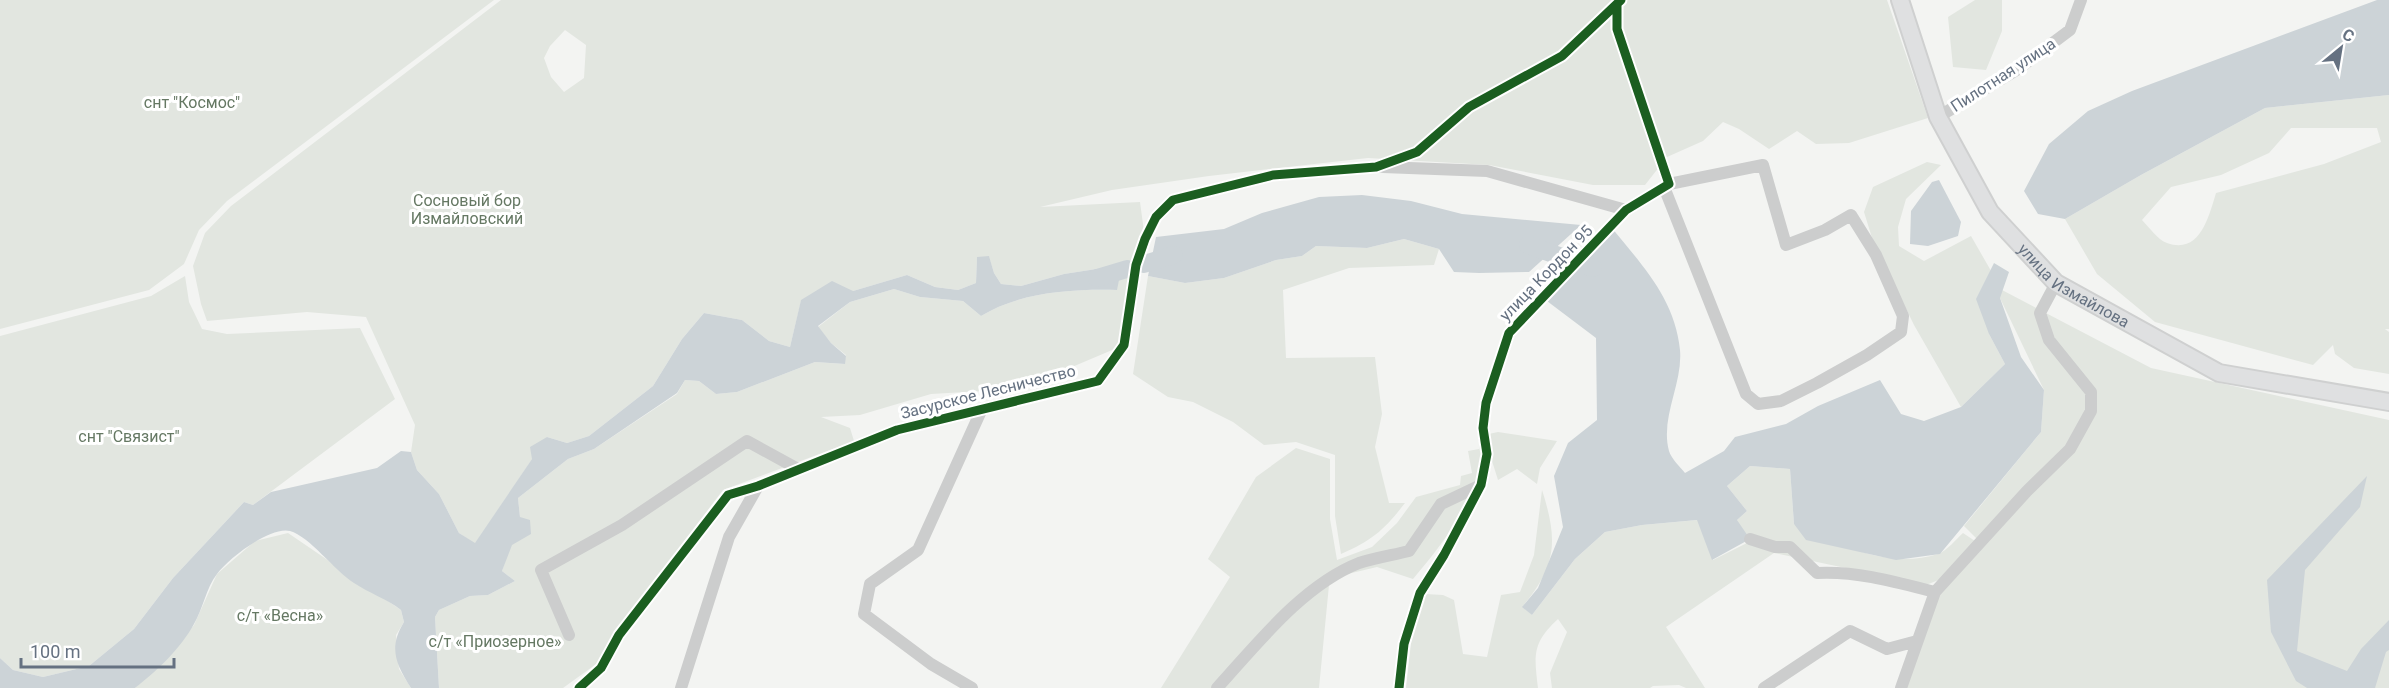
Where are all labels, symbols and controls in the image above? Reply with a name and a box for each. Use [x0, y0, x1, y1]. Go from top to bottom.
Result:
north arrow [2311, 18, 2371, 78]
text: С [2339, 25, 2358, 46]
street label: Пилотная улица [1947, 34, 2059, 116]
park label: снт "Космос" [144, 93, 240, 112]
park label: Сосновый бор Измайловский [411, 191, 523, 228]
street label: улица Кордон 95 [1495, 221, 1597, 325]
street label: улица Измайлова [2014, 239, 2133, 331]
street label: Засурское Лесничество [898, 361, 1078, 423]
park label: снт "Связист" [78, 427, 180, 446]
park label: с/т «Весна» [237, 606, 323, 625]
scale bar [21, 631, 174, 669]
park label: с/т «Приозерное» [429, 632, 561, 651]
text: 100 m [30, 641, 81, 662]

